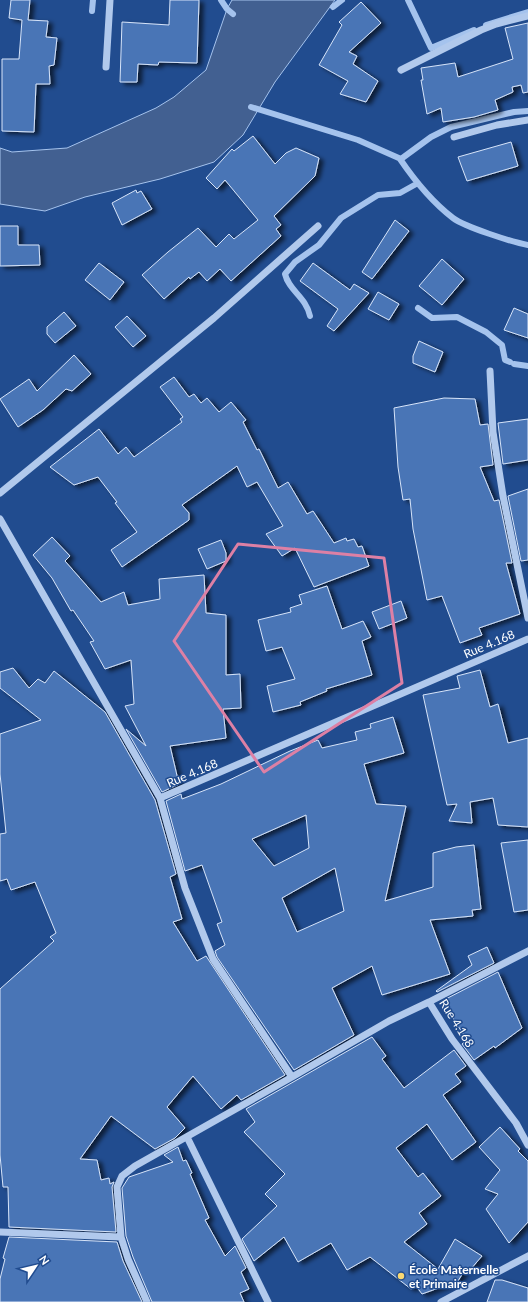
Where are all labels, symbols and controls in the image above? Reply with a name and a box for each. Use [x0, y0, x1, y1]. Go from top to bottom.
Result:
street label: Rue 4.168 [461, 627, 517, 661]
street label: Rue 4.168 [164, 756, 220, 790]
street label: Rue 4.168 [436, 996, 478, 1050]
north arrow [16, 1246, 56, 1286]
text: N [37, 1253, 52, 1267]
place label: École Maternelle et Primaire [409, 1262, 499, 1291]
marker: École Maternelle et Primaire [396, 1271, 406, 1281]

